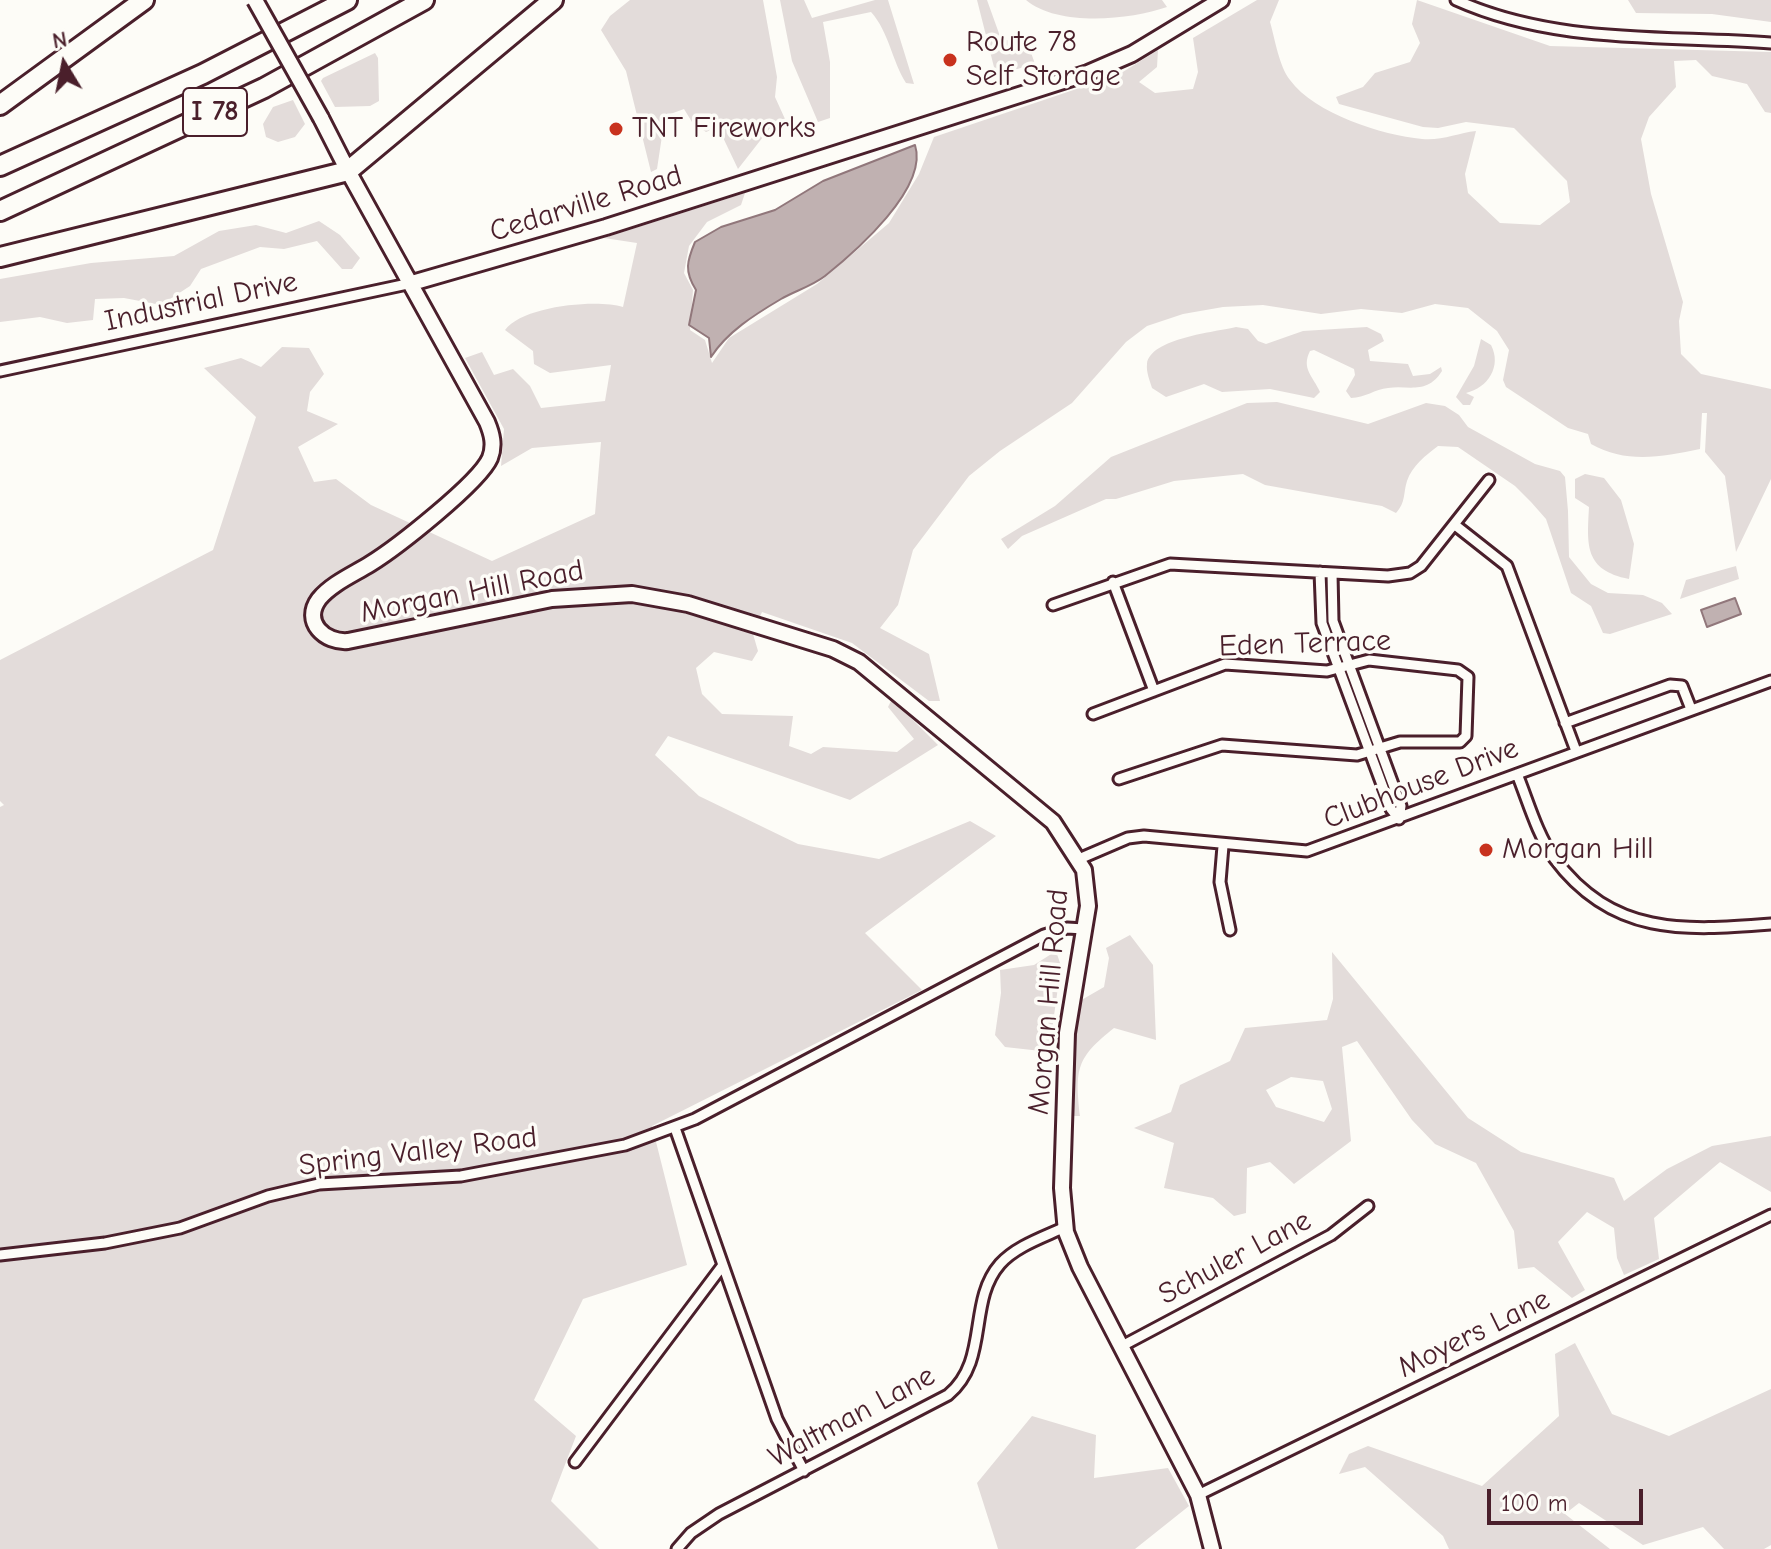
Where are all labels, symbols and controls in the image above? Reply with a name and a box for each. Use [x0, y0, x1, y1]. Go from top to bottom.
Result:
north arrow [24, 24, 104, 104]
place label: Route 78 Self Storage [966, 25, 1120, 96]
text: N [50, 26, 69, 54]
marker: Route 78 Self Storage [941, 51, 959, 69]
road number: I 78 [183, 88, 247, 136]
place label: TNT Fireworks [632, 111, 816, 147]
marker: TNT Fireworks [607, 120, 625, 138]
street label: Cedarville Road [486, 158, 686, 250]
street label: Industrial Drive [101, 264, 301, 340]
street label: Morgan Hill Road [357, 553, 587, 631]
street label: Eden Terrace [1218, 623, 1392, 665]
street label: Clubhouse Drive [1319, 730, 1523, 838]
place label: Morgan Hill [1502, 832, 1654, 868]
marker: Morgan Hill [1477, 841, 1495, 859]
street label: Morgan Hill Road [1021, 888, 1077, 1116]
street label: Spring Valley Road [297, 1120, 539, 1184]
street label: Schuler Lane [1153, 1203, 1317, 1313]
street label: Moyers Lane [1392, 1282, 1556, 1386]
street label: Waltman Lane [763, 1358, 941, 1476]
scale bar [1491, 1473, 1647, 1523]
text: 100 m [1501, 1489, 1568, 1517]

